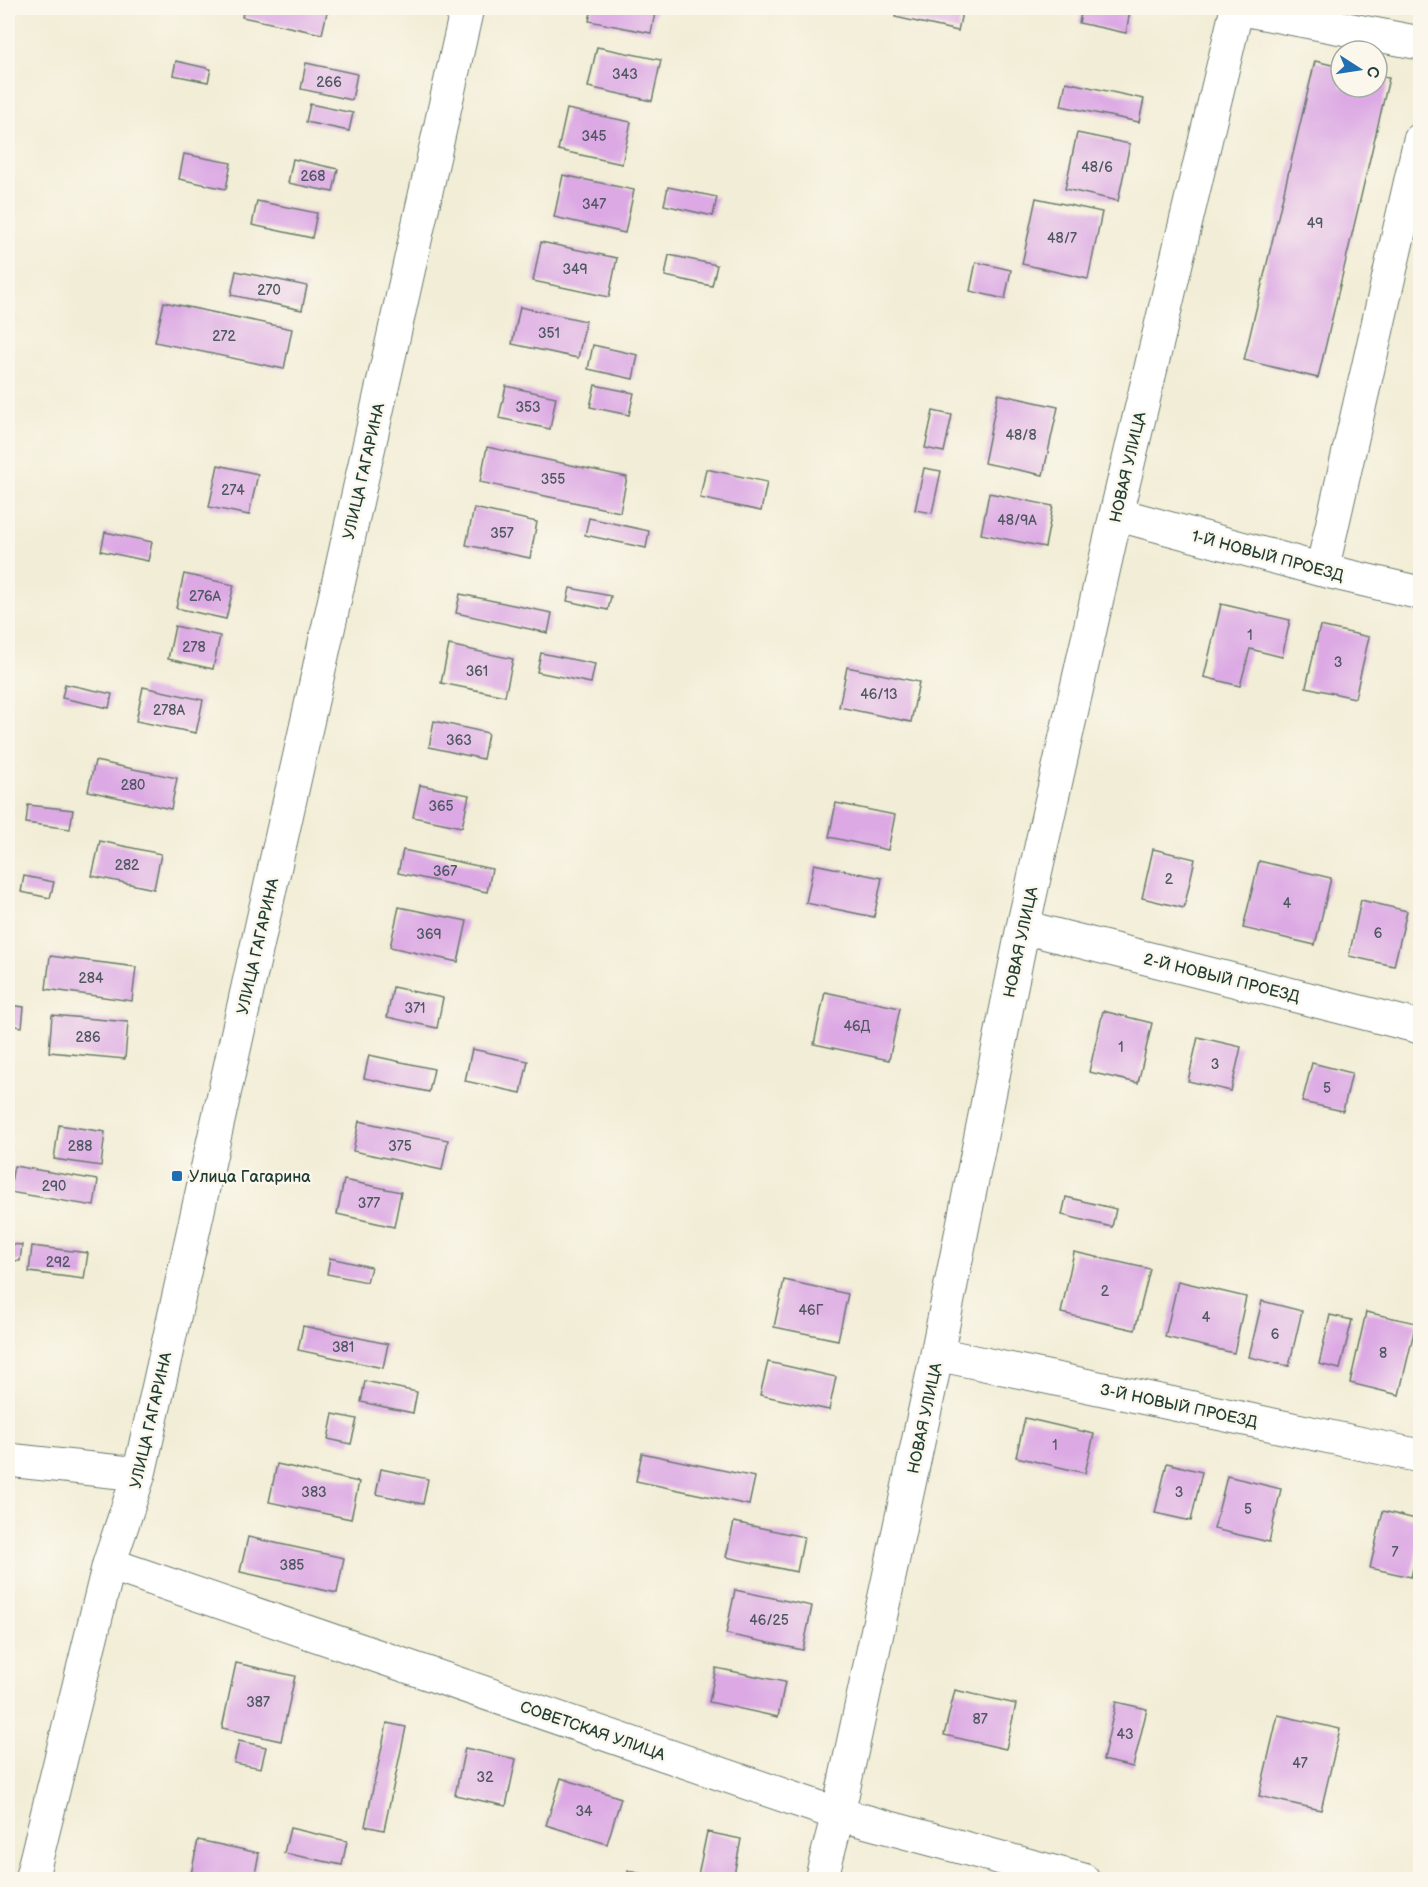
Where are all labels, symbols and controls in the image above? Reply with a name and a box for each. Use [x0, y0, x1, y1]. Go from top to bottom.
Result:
north arrow [1329, 39, 1389, 99]
text: С [1362, 64, 1383, 79]
house number: 343 [612, 66, 638, 83]
house number: 266 [316, 74, 342, 91]
house number: 345 [581, 128, 607, 145]
house number: 48/6 [1081, 159, 1113, 176]
house number: 268 [301, 168, 325, 185]
house number: 347 [582, 196, 606, 213]
house number: 49 [1307, 215, 1323, 232]
house number: 48/7 [1047, 230, 1077, 247]
house number: 349 [562, 261, 588, 278]
house number: 270 [257, 282, 281, 299]
house number: 351 [538, 325, 560, 342]
house number: 272 [212, 328, 236, 345]
house number: 353 [515, 399, 541, 416]
street label: УЛИЦА ГАГАРИНА [340, 401, 389, 541]
street label: НОВАЯ УЛИЦА [1106, 410, 1151, 525]
house number: 48/8 [1005, 427, 1037, 444]
house number: 355 [541, 471, 565, 488]
house number: 274 [221, 482, 245, 499]
house number: 48/9А [997, 512, 1037, 529]
house number: 357 [490, 525, 514, 542]
street label: 1-Й НОВЫЙ ПРОЕЗД [1189, 527, 1346, 586]
house number: 276А [189, 588, 222, 605]
house number: 1 [1247, 627, 1253, 644]
house number: 278 [182, 639, 206, 656]
house number: 3 [1334, 654, 1342, 671]
house number: 361 [466, 663, 488, 680]
house number: 46/13 [860, 686, 898, 703]
house number: 278А [153, 702, 185, 719]
house number: 363 [446, 732, 472, 749]
house number: 280 [121, 777, 145, 794]
house number: 365 [428, 798, 454, 815]
house number: 282 [115, 857, 140, 874]
house number: 367 [433, 863, 457, 880]
house number: 2 [1165, 871, 1174, 888]
street label: УЛИЦА ГАГАРИНА [234, 876, 283, 1016]
street label: НОВАЯ УЛИЦА [1000, 885, 1043, 1000]
house number: 4 [1283, 895, 1292, 912]
house number: 6 [1374, 925, 1383, 942]
house number: 369 [416, 926, 442, 943]
street label: 2-Й НОВЫЙ ПРОЕЗД [1142, 950, 1302, 1007]
house number: 284 [79, 970, 104, 987]
house number: 371 [405, 1000, 425, 1017]
house number: 46Д [843, 1018, 871, 1035]
house number: 286 [76, 1029, 101, 1046]
house number: 1 [1118, 1039, 1124, 1056]
house number: 3 [1211, 1056, 1219, 1073]
house number: 5 [1323, 1080, 1331, 1097]
house number: 288 [68, 1138, 92, 1155]
house number: 375 [388, 1138, 412, 1155]
place label: Улица Гагарина [189, 1168, 311, 1187]
marker: Улица Гагарина [170, 1169, 184, 1183]
house number: 290 [42, 1178, 66, 1195]
house number: 377 [358, 1195, 380, 1212]
house number: 292 [46, 1254, 71, 1271]
house number: 2 [1101, 1283, 1110, 1300]
house number: 46Г [799, 1302, 824, 1319]
house number: 4 [1202, 1309, 1211, 1326]
house number: 6 [1271, 1326, 1280, 1343]
house number: 381 [332, 1339, 354, 1356]
house number: 8 [1379, 1345, 1387, 1362]
street label: УЛИЦА ГАГАРИНА [127, 1350, 176, 1490]
street label: НОВАЯ УЛИЦА [904, 1361, 947, 1476]
street label: 3-Й НОВЫЙ ПРОЕЗД [1098, 1380, 1259, 1432]
house number: 1 [1052, 1437, 1058, 1454]
house number: 383 [301, 1484, 327, 1501]
house number: 3 [1175, 1484, 1183, 1501]
house number: 5 [1244, 1501, 1252, 1518]
house number: 7 [1392, 1544, 1399, 1561]
house number: 385 [280, 1557, 304, 1574]
house number: 46/25 [749, 1612, 789, 1629]
house number: 387 [246, 1694, 270, 1711]
street label: СОВЕТСКАЯ УЛИЦА [517, 1698, 668, 1765]
house number: 87 [972, 1711, 988, 1728]
house number: 43 [1116, 1726, 1134, 1743]
house number: 47 [1292, 1755, 1308, 1772]
house number: 32 [477, 1769, 494, 1786]
house number: 34 [575, 1803, 593, 1820]

